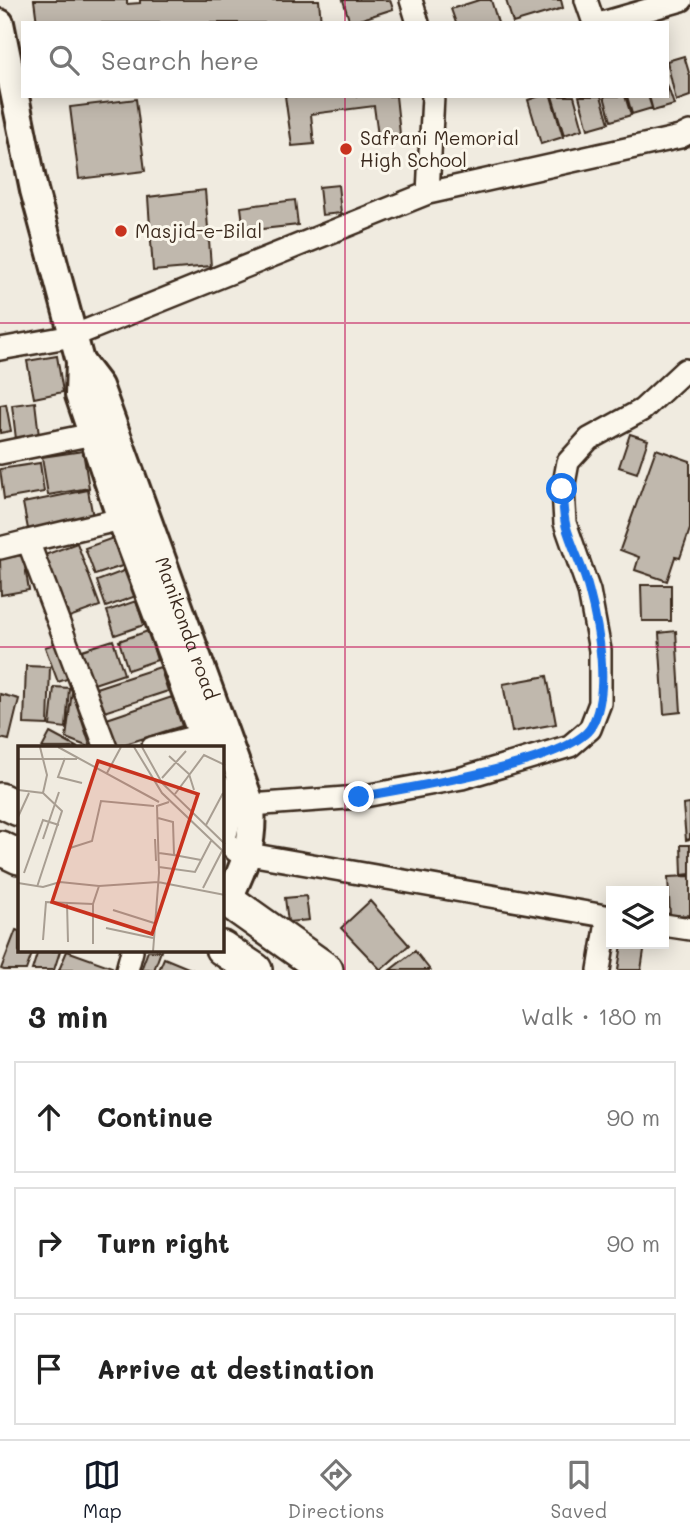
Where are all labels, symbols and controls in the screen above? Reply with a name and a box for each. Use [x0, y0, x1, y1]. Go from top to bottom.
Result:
search box [21, 21, 669, 98]
icon: search [45, 41, 83, 79]
text: Search here [101, 43, 259, 77]
place label: Safrani Memorial High School [360, 125, 519, 172]
marker: Safrani Memorial High School [338, 141, 354, 157]
place label: Masjid-e-Bilal [135, 218, 262, 243]
marker: Masjid-e-Bilal [113, 223, 129, 239]
route start [546, 473, 577, 504]
street label: Manikonda road [150, 553, 225, 703]
inset map [18, 746, 224, 953]
route end [343, 781, 374, 812]
map controls [606, 886, 669, 949]
button: layers [606, 886, 669, 949]
text: 3 min [28, 996, 108, 1036]
text: Walk · 180 m [521, 1001, 662, 1031]
icon: ahead [30, 1098, 68, 1136]
text: Continue [97, 1100, 213, 1134]
text: 90 m [607, 1102, 660, 1132]
icon: right [30, 1224, 68, 1262]
text: Turn right [97, 1226, 230, 1260]
text: 90 m [607, 1228, 660, 1258]
icon: arrive [30, 1350, 68, 1388]
text: Arrive at destination [97, 1352, 374, 1386]
tab: Map [83, 1456, 122, 1523]
tab: Directions [288, 1456, 384, 1523]
tab: Saved [551, 1456, 607, 1523]

